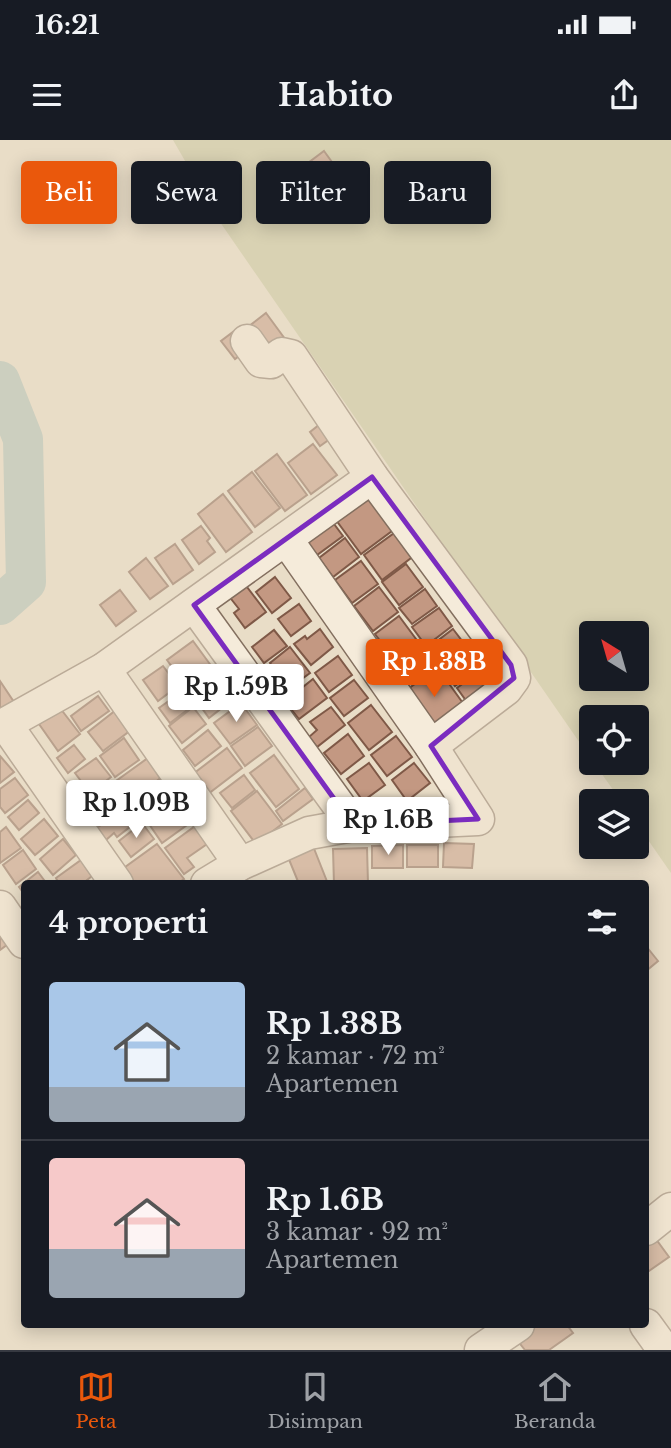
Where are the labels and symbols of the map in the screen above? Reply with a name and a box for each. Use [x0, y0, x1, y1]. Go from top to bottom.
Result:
north arrow [579, 621, 649, 691]
pin: Rp 1.38B [362, 640, 506, 699]
pin: Rp 1.59B [164, 664, 308, 724]
pin: Rp 1.09B [64, 780, 208, 840]
pin: Rp 1.6B [323, 798, 453, 857]

